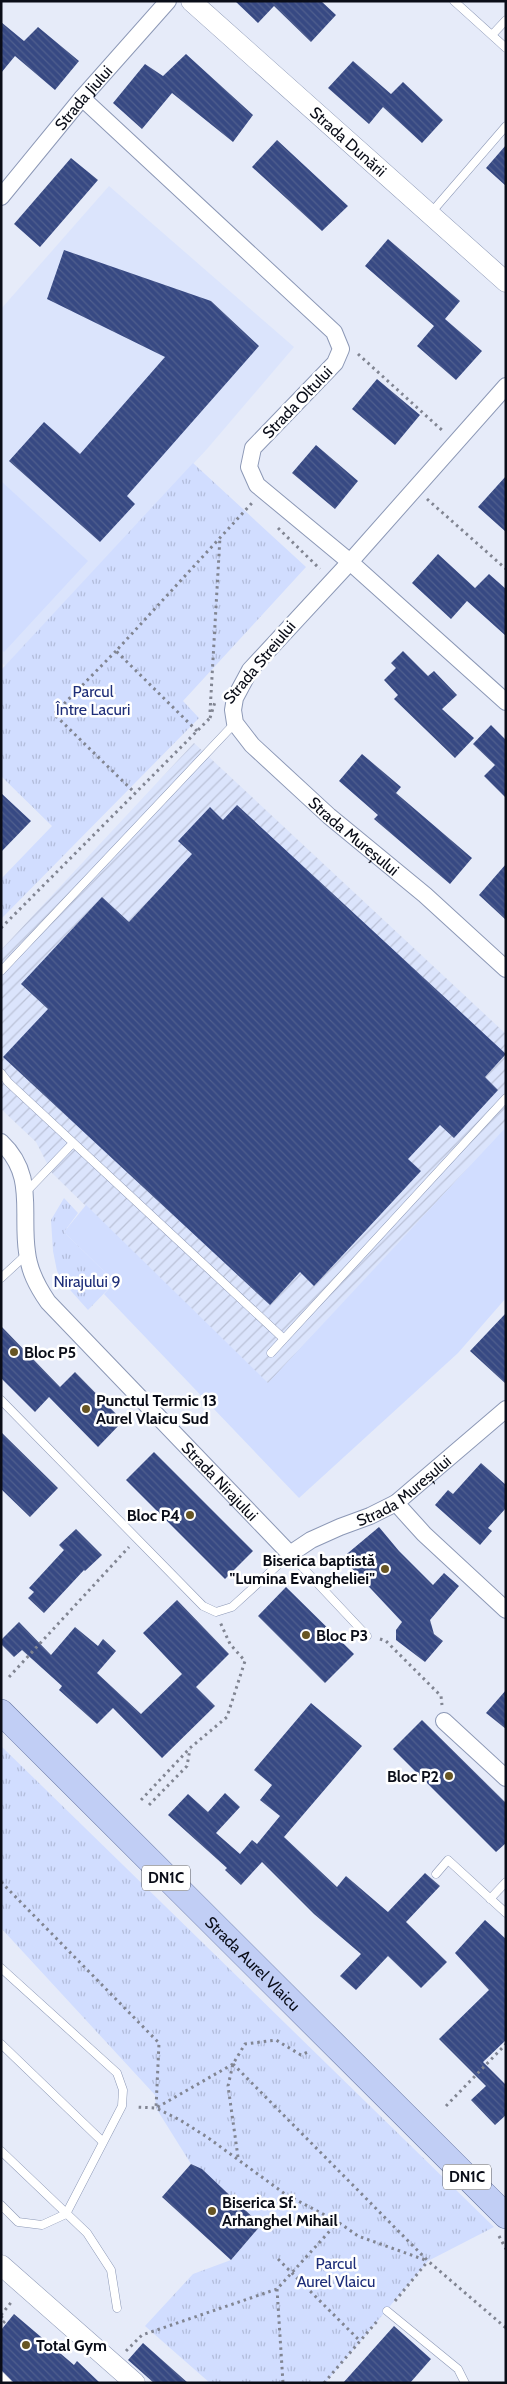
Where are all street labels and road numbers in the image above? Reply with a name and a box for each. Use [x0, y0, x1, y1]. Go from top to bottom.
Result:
street label: Strada Jiului [51, 62, 116, 134]
street label: Strada Dunării [306, 103, 390, 181]
street label: Strada Oltului [258, 362, 336, 442]
street label: Strada Streiului [219, 617, 299, 708]
street label: Strada Mureșului [305, 793, 403, 880]
street label: Strada Nirajului [178, 1438, 262, 1525]
street label: Strada Mureșului [354, 1451, 455, 1530]
road number: DN1C [142, 1866, 190, 1890]
street label: Strada Aurel Vlaicu [201, 1913, 304, 2015]
road number: DN1C [443, 2164, 491, 2190]

